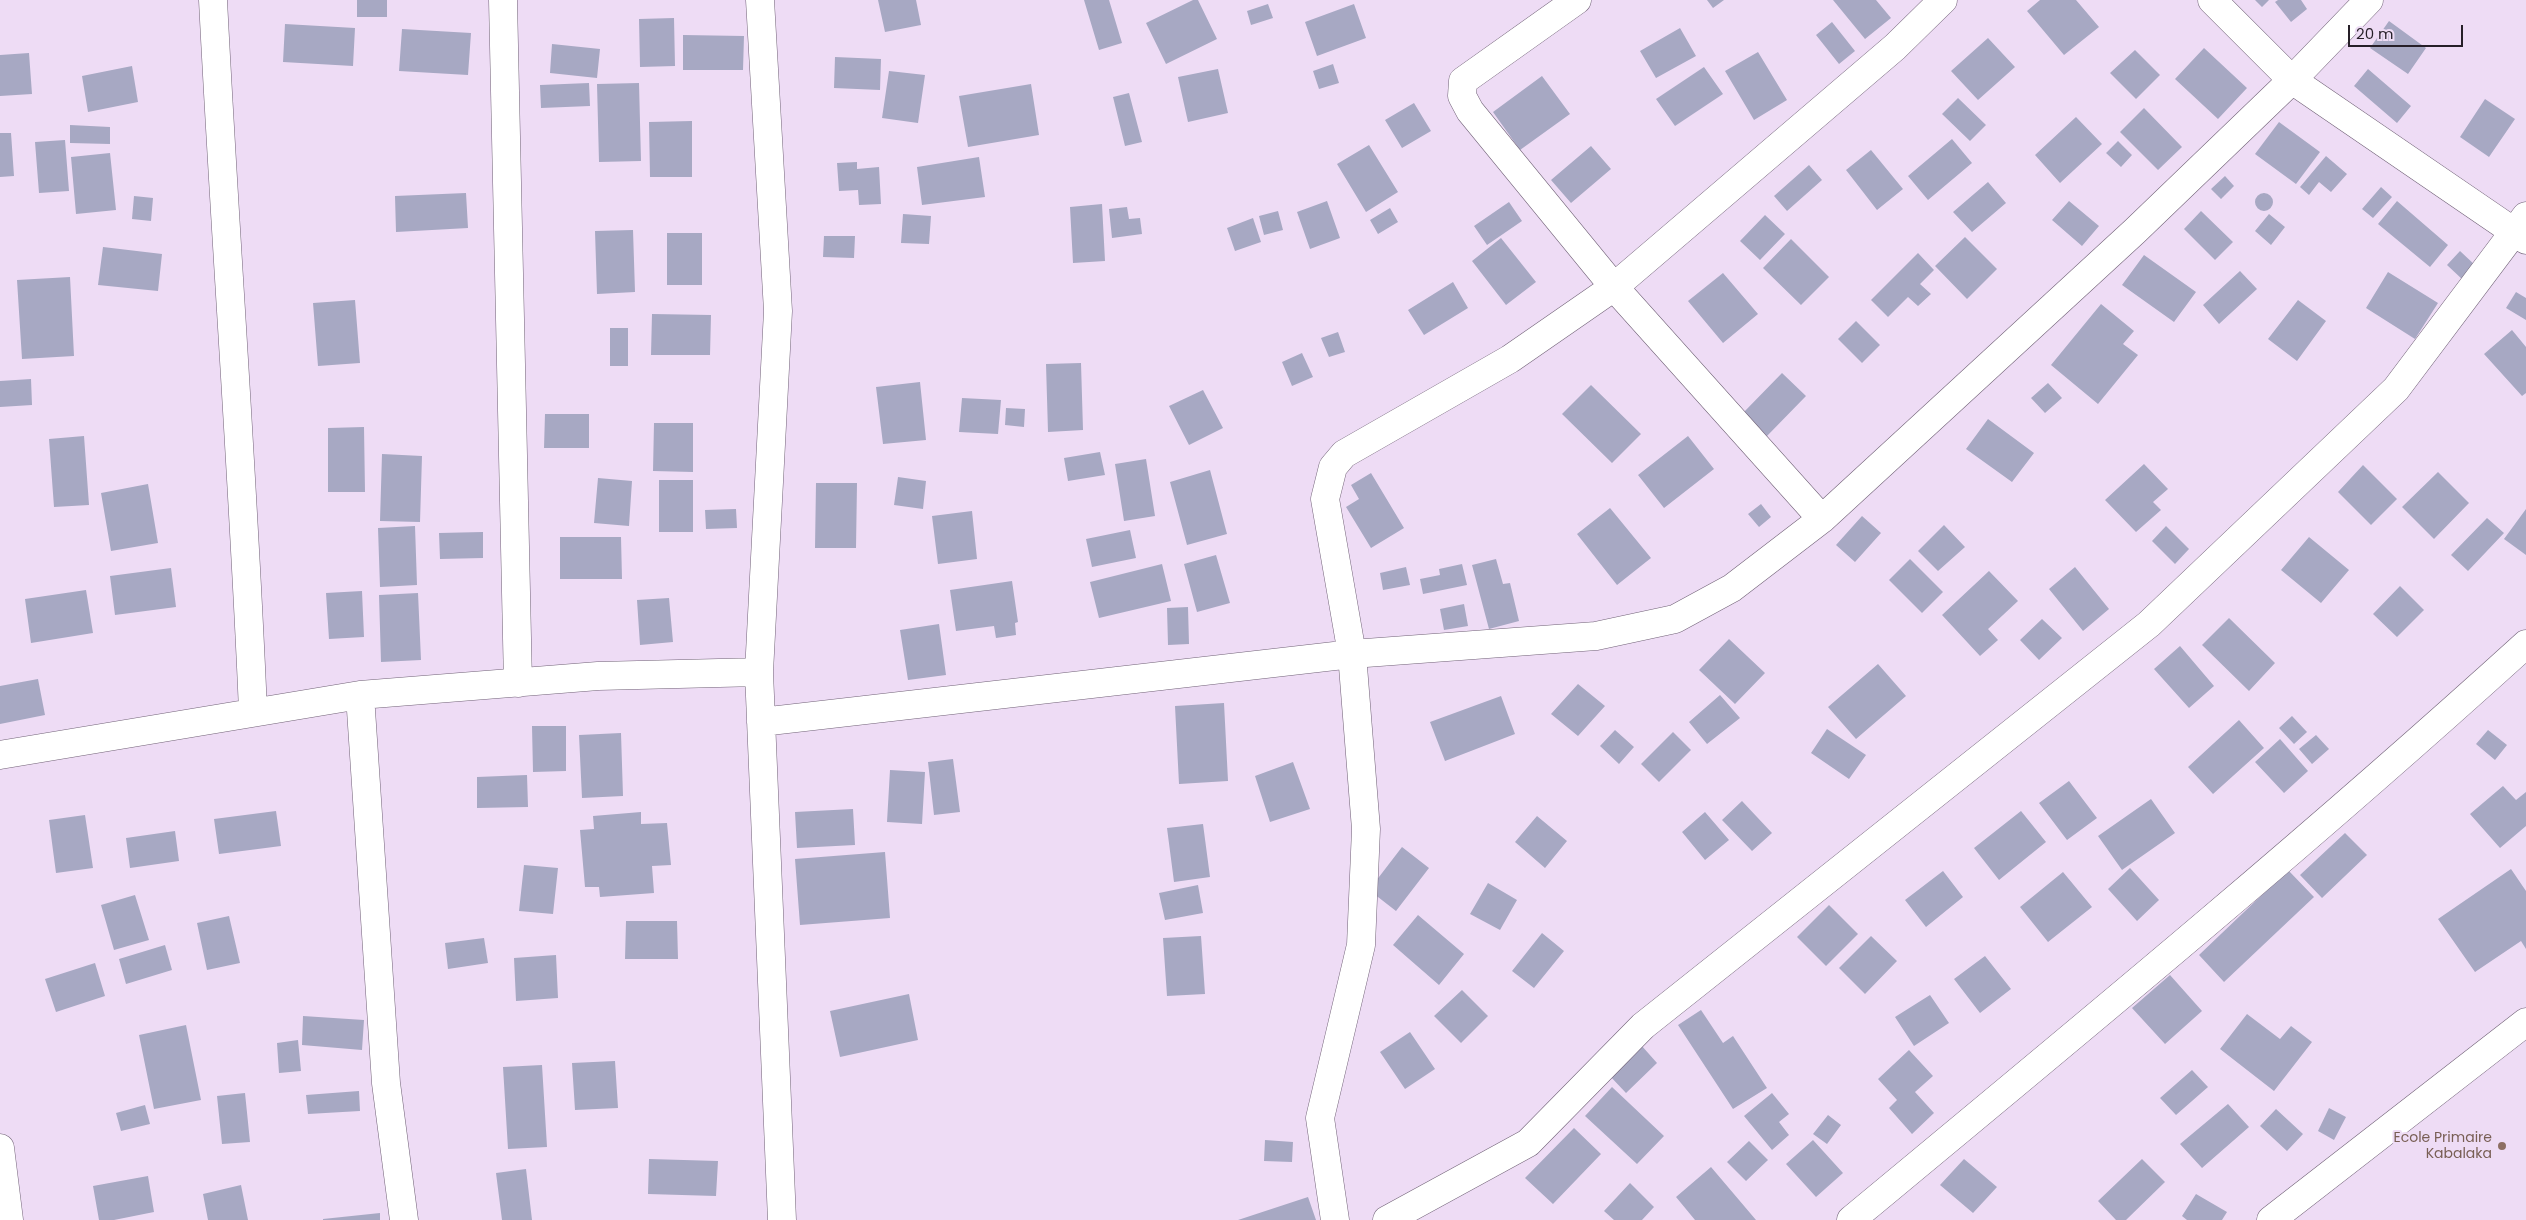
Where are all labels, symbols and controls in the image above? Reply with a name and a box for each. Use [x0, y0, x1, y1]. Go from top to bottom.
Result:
scale bar [2351, 15, 2466, 47]
text: 20 m [2356, 23, 2394, 44]
place label: Ecole Primaire Kabalaka [2393, 1130, 2492, 1162]
marker: Ecole Primaire Kabalaka [2496, 1140, 2508, 1152]

